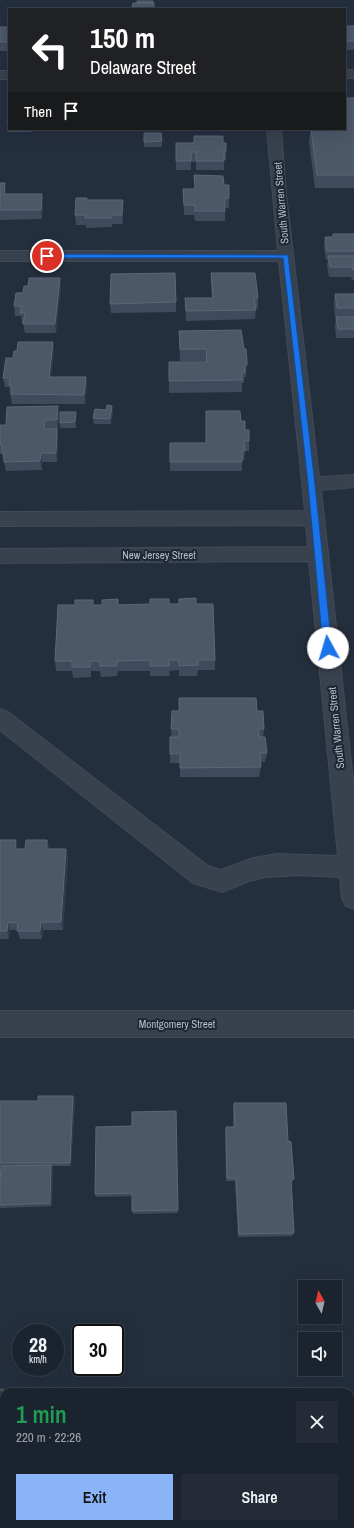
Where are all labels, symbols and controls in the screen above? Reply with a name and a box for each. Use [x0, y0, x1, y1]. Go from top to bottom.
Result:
text: 150 m [90, 19, 155, 57]
icon: left [24, 24, 76, 76]
text: Delaware Street [90, 55, 196, 80]
icon: arrive [60, 100, 82, 122]
text: Then [24, 101, 52, 122]
street label: South Warren Street [270, 161, 292, 244]
pin [30, 239, 64, 273]
icon: arrive [36, 245, 58, 267]
street label: New Jersey Street [122, 548, 196, 562]
position arrow [307, 627, 349, 669]
street label: South Warren Street [325, 686, 347, 769]
street label: Montgomery Street [139, 1017, 216, 1031]
north arrow [298, 1280, 342, 1324]
map controls [298, 1280, 342, 1376]
speed limit sign: 30 [72, 1324, 124, 1376]
text: 28 [29, 1331, 47, 1358]
button: sound [298, 1332, 342, 1376]
text: km/h [29, 1353, 47, 1366]
text: 1 min [16, 1398, 67, 1430]
button: close [296, 1401, 338, 1443]
text: 220 m · 22:26 [16, 1429, 81, 1446]
button: Exit [16, 1474, 173, 1520]
button: Share [181, 1474, 338, 1520]

